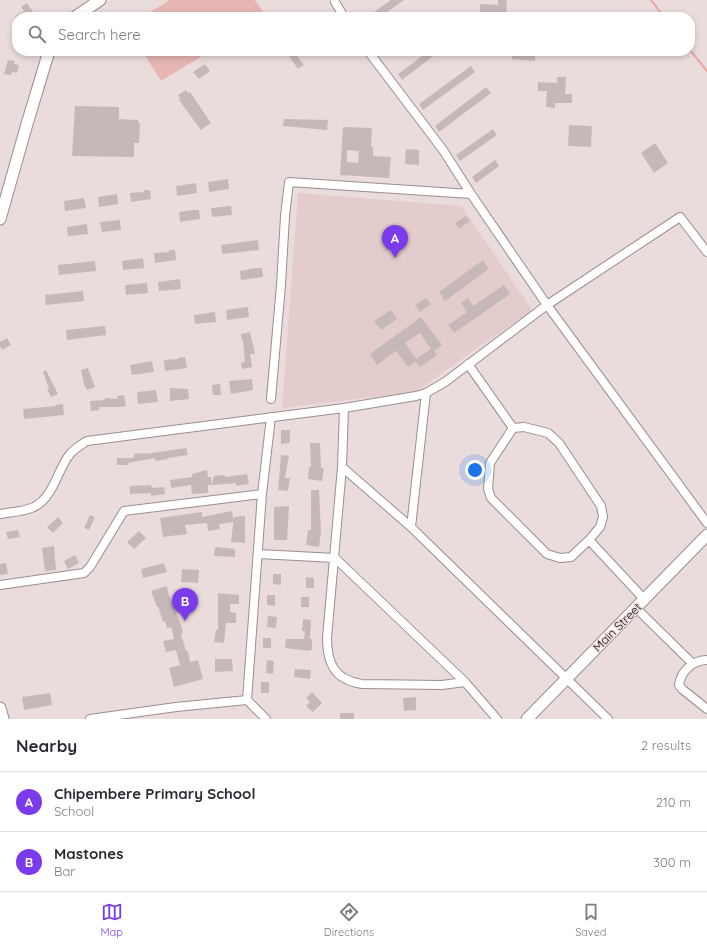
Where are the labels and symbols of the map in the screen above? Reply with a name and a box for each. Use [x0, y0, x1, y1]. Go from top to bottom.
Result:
pin: A [382, 225, 408, 258]
your location [465, 460, 485, 480]
pin: B [172, 588, 198, 621]
street label: Main Street [590, 600, 644, 654]

